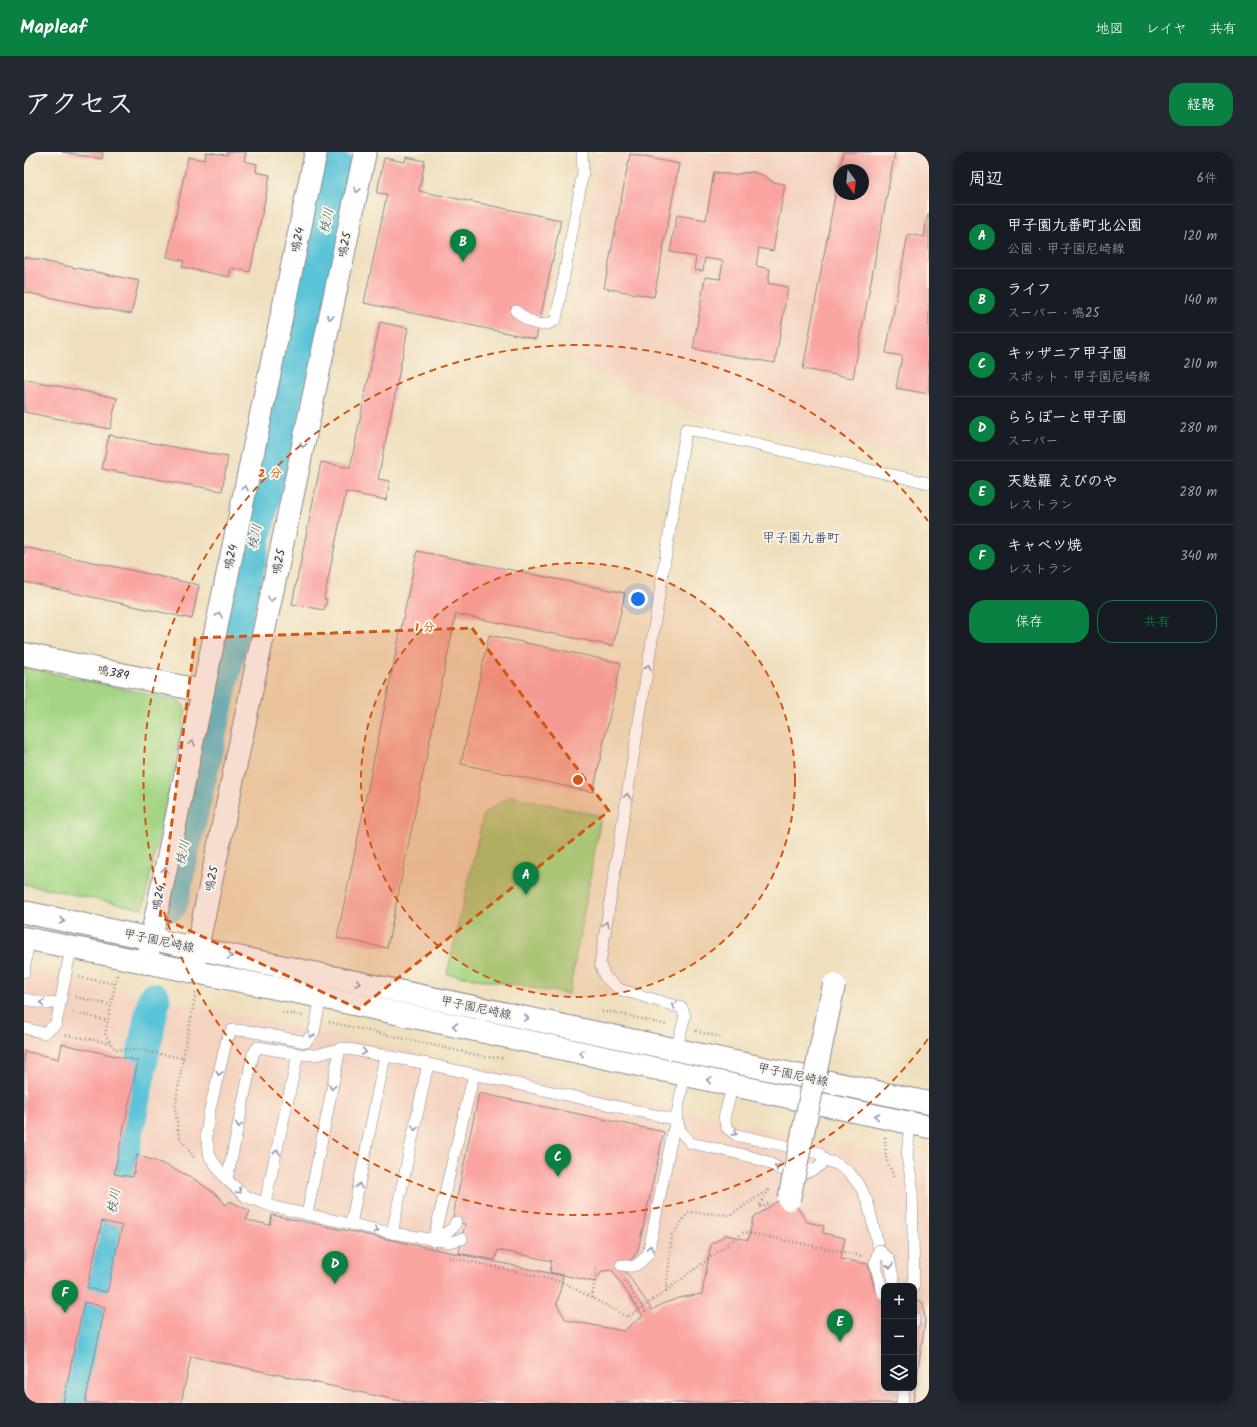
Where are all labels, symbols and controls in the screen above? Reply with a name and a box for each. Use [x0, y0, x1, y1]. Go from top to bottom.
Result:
text: Mapleaf [20, 13, 87, 43]
text: 地図 [1096, 18, 1124, 40]
text: レイヤ [1146, 18, 1187, 40]
text: 共有 [1209, 18, 1237, 40]
text: アクセス [24, 83, 134, 128]
button: 経路 [1169, 83, 1233, 126]
north arrow [833, 164, 869, 200]
text: 周辺 [969, 166, 1003, 193]
text: 6件 [1197, 168, 1217, 189]
one-way arrow [353, 187, 362, 193]
water label: 枝川 [314, 206, 340, 236]
text: 甲子園九番町北公園 [1007, 214, 1142, 238]
street label: 鳴24 [286, 225, 310, 254]
text: A [978, 226, 986, 247]
text: 120 m [1183, 226, 1217, 247]
street label: 鳴25 [333, 229, 357, 259]
pin: B [450, 229, 476, 262]
text: 公園 · 甲子園尼崎線 [1007, 239, 1125, 260]
text: ライフ [1007, 278, 1052, 302]
text: B [978, 290, 986, 311]
text: 140 m [1184, 290, 1217, 311]
text: スーパー · 鳴25 [1007, 303, 1100, 324]
one-way arrow [327, 314, 335, 321]
text: キッザニア甲子園 [1007, 342, 1127, 366]
text: C [978, 354, 986, 375]
text: 210 m [1183, 354, 1217, 375]
text: スポット · 甲子園尼崎線 [1007, 367, 1151, 388]
text: ららぽーと甲子園 [1007, 406, 1127, 430]
text: D [978, 418, 986, 439]
text: 280 m [1180, 418, 1217, 439]
text: スーパー [1007, 431, 1058, 452]
one-way arrow [300, 441, 308, 448]
text: 2 分 [258, 464, 282, 483]
text: 天麩羅 えびのや [1007, 470, 1117, 494]
text: E [978, 482, 986, 503]
text: 280 m [1180, 482, 1217, 503]
one-way arrow [241, 485, 249, 491]
text: レストラン [1007, 495, 1073, 516]
water label: 枝川 [242, 522, 268, 552]
district label: 甲子園九番町 [762, 528, 840, 549]
text: キャベツ焼 [1007, 534, 1082, 558]
street label: 鳴24 [219, 542, 243, 571]
street label: 鳴25 [267, 546, 291, 576]
text: F [978, 546, 986, 567]
text: 340 m [1180, 546, 1217, 567]
text: レストラン [1007, 559, 1073, 580]
your location [628, 589, 648, 609]
one-way arrow [267, 596, 275, 602]
button: 保存 [969, 600, 1089, 643]
button: 共有 [1097, 600, 1217, 643]
one-way arrow [214, 612, 222, 619]
text: 1 分 [415, 618, 435, 637]
street label: 鳴389 [95, 660, 131, 686]
one-way arrow [643, 664, 652, 670]
one-way arrow [187, 739, 195, 746]
centre of rings [571, 773, 585, 787]
one-way arrow [622, 792, 631, 799]
water label: 枝川 [170, 838, 196, 868]
pin: A [513, 862, 539, 895]
street label: 鳴25 [200, 863, 224, 893]
one-way arrow [161, 867, 169, 873]
street label: 鳴24 [147, 883, 171, 912]
one-way arrow [59, 916, 65, 924]
one-way arrow [601, 921, 610, 927]
street label: 甲子園尼崎線 [122, 924, 196, 958]
one-way arrow [227, 952, 234, 960]
one-way arrow [355, 978, 361, 986]
street label: 甲子園尼崎線 [439, 991, 513, 1025]
one-way arrow [39, 999, 45, 1007]
one-way arrow [670, 1001, 677, 1010]
one-way arrow [523, 1014, 529, 1022]
one-way arrow [452, 1022, 458, 1030]
one-way arrow [309, 1030, 316, 1037]
one-way arrow [361, 1047, 367, 1055]
one-way arrow [579, 1049, 585, 1057]
street label: 甲子園尼崎線 [756, 1058, 830, 1092]
one-way arrow [215, 1070, 223, 1077]
one-way arrow [706, 1076, 713, 1085]
one-way arrow [328, 1084, 337, 1090]
one-way arrow [874, 1113, 880, 1121]
one-way arrow [235, 1122, 243, 1129]
one-way arrow [411, 1124, 419, 1131]
one-way arrow [731, 1128, 738, 1135]
pin: C [545, 1144, 571, 1177]
one-way arrow [272, 1149, 280, 1155]
one-way arrow [774, 1164, 781, 1172]
one-way arrow [354, 1183, 363, 1189]
water label: 枝川 [101, 1186, 127, 1216]
one-way arrow [234, 1186, 242, 1193]
one-way arrow [373, 1225, 380, 1233]
one-way arrow [645, 1244, 653, 1251]
pin: D [322, 1251, 348, 1284]
one-way arrow [886, 1263, 894, 1269]
pin: F [52, 1280, 78, 1313]
map controls [881, 1283, 917, 1391]
button: + [881, 1283, 917, 1319]
pin: E [827, 1309, 853, 1342]
button: − [881, 1319, 917, 1355]
button: layers [881, 1355, 917, 1391]

